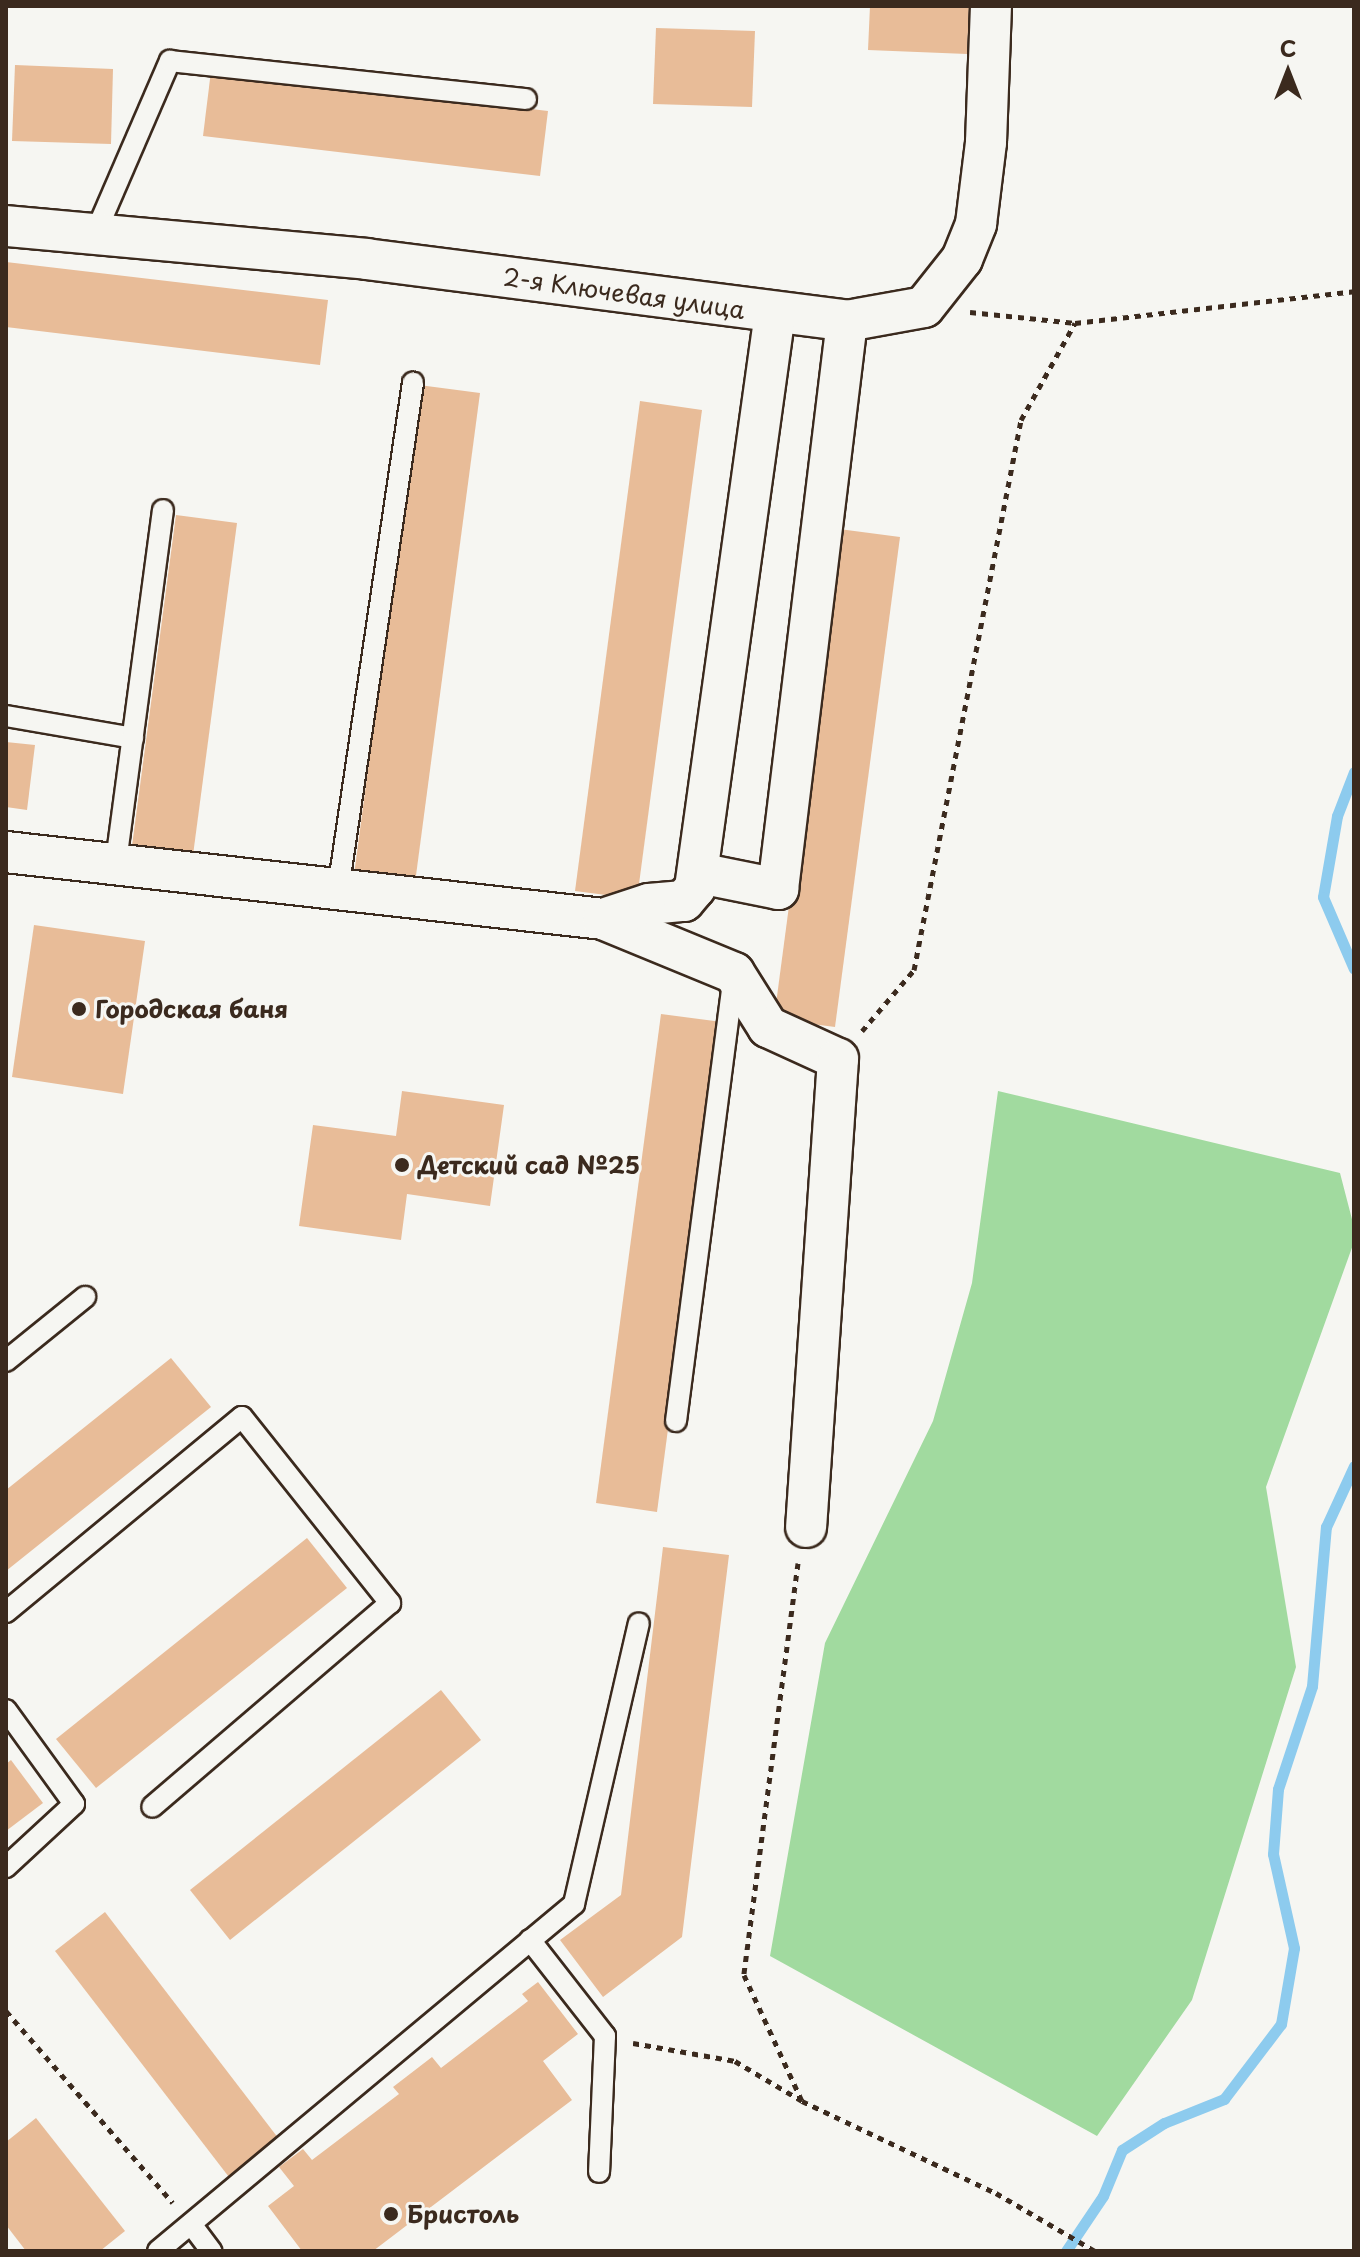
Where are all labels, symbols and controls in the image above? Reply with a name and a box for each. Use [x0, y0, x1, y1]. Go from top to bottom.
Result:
text: С [1280, 31, 1296, 64]
north arrow [1248, 32, 1328, 112]
street label: 2-я Ключевая улица [500, 262, 748, 324]
place label: Городская баня [95, 995, 288, 1023]
marker: Городская баня [70, 1000, 88, 1018]
place label: Детский сад №25 [418, 1151, 641, 1179]
marker: Детский сад №25 [393, 1156, 411, 1174]
place label: Бристоль [407, 2200, 519, 2228]
marker: Бристоль [382, 2205, 400, 2223]

